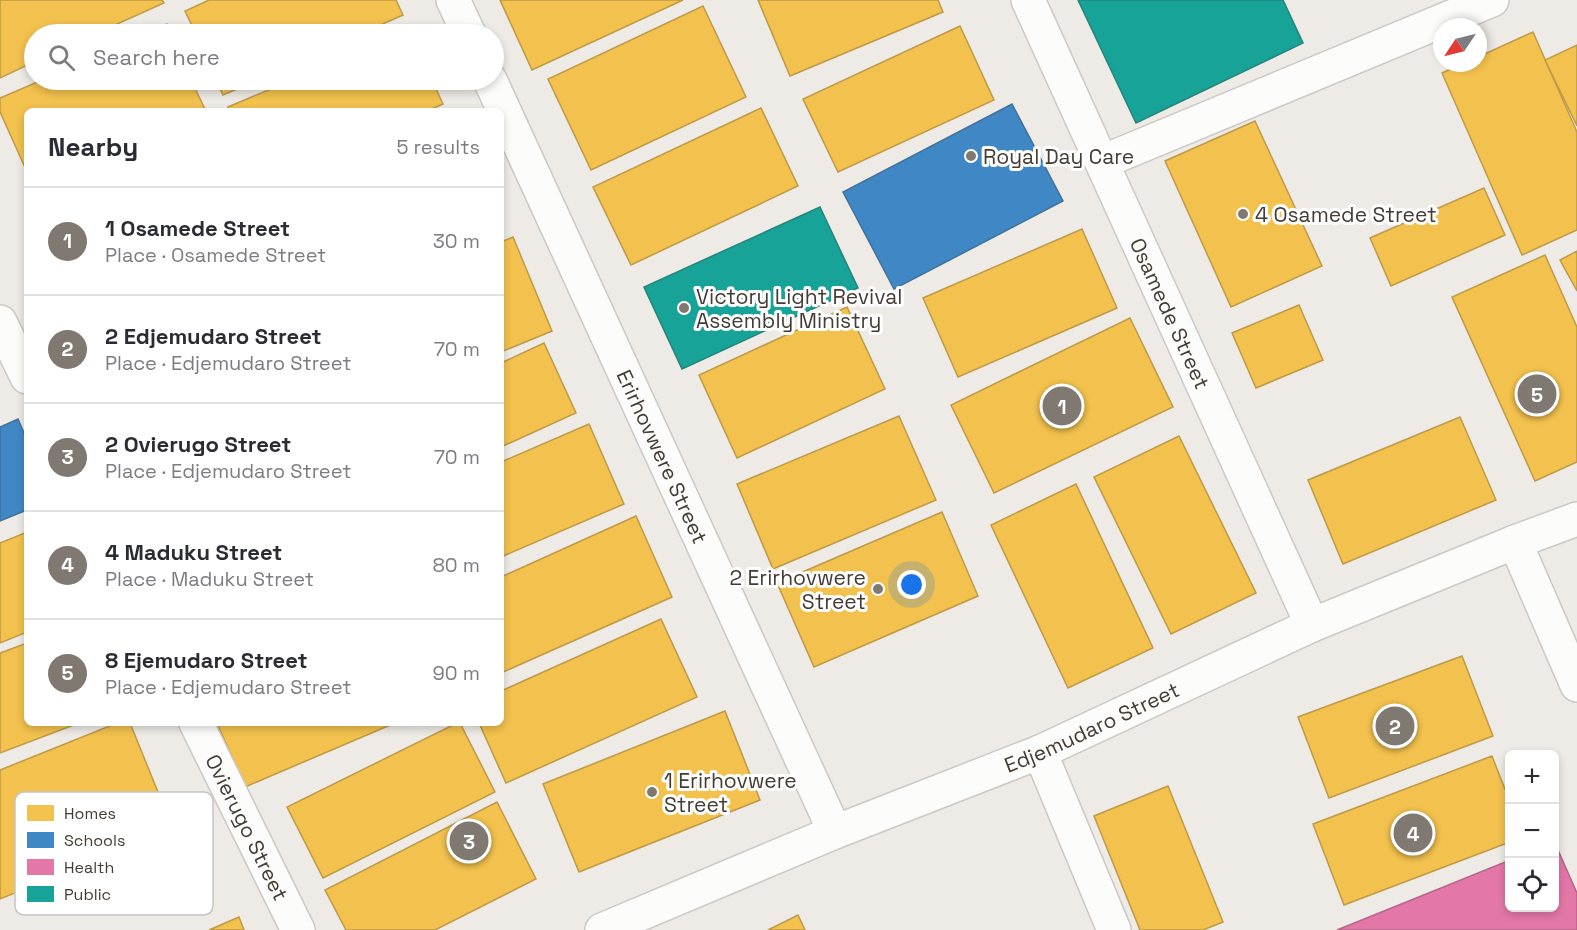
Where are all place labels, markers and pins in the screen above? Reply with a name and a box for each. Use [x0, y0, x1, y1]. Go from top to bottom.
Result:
place label: Royal Day Care [983, 143, 1134, 170]
marker: Royal Day Care [964, 149, 978, 163]
place label: 4 Osamede Street [1255, 201, 1437, 228]
marker: 4 Osamede Street [1236, 207, 1250, 221]
place label: Victory Light Revival Assembly Ministry [696, 283, 902, 334]
marker: Victory Light Revival Assembly Ministry [677, 301, 691, 315]
pin: 5 [1518, 372, 1556, 416]
pin: 1 [1042, 384, 1082, 428]
place label: 2 Erirhovwere Street [729, 564, 866, 615]
marker: 2 Erirhovwere Street [871, 582, 885, 596]
pin: 2 [1376, 704, 1414, 748]
place label: 1 Erirhovwere Street [664, 767, 797, 818]
marker: 1 Erirhovwere Street [645, 785, 659, 799]
pin: 4 [1394, 810, 1432, 856]
pin: 3 [450, 818, 488, 864]

